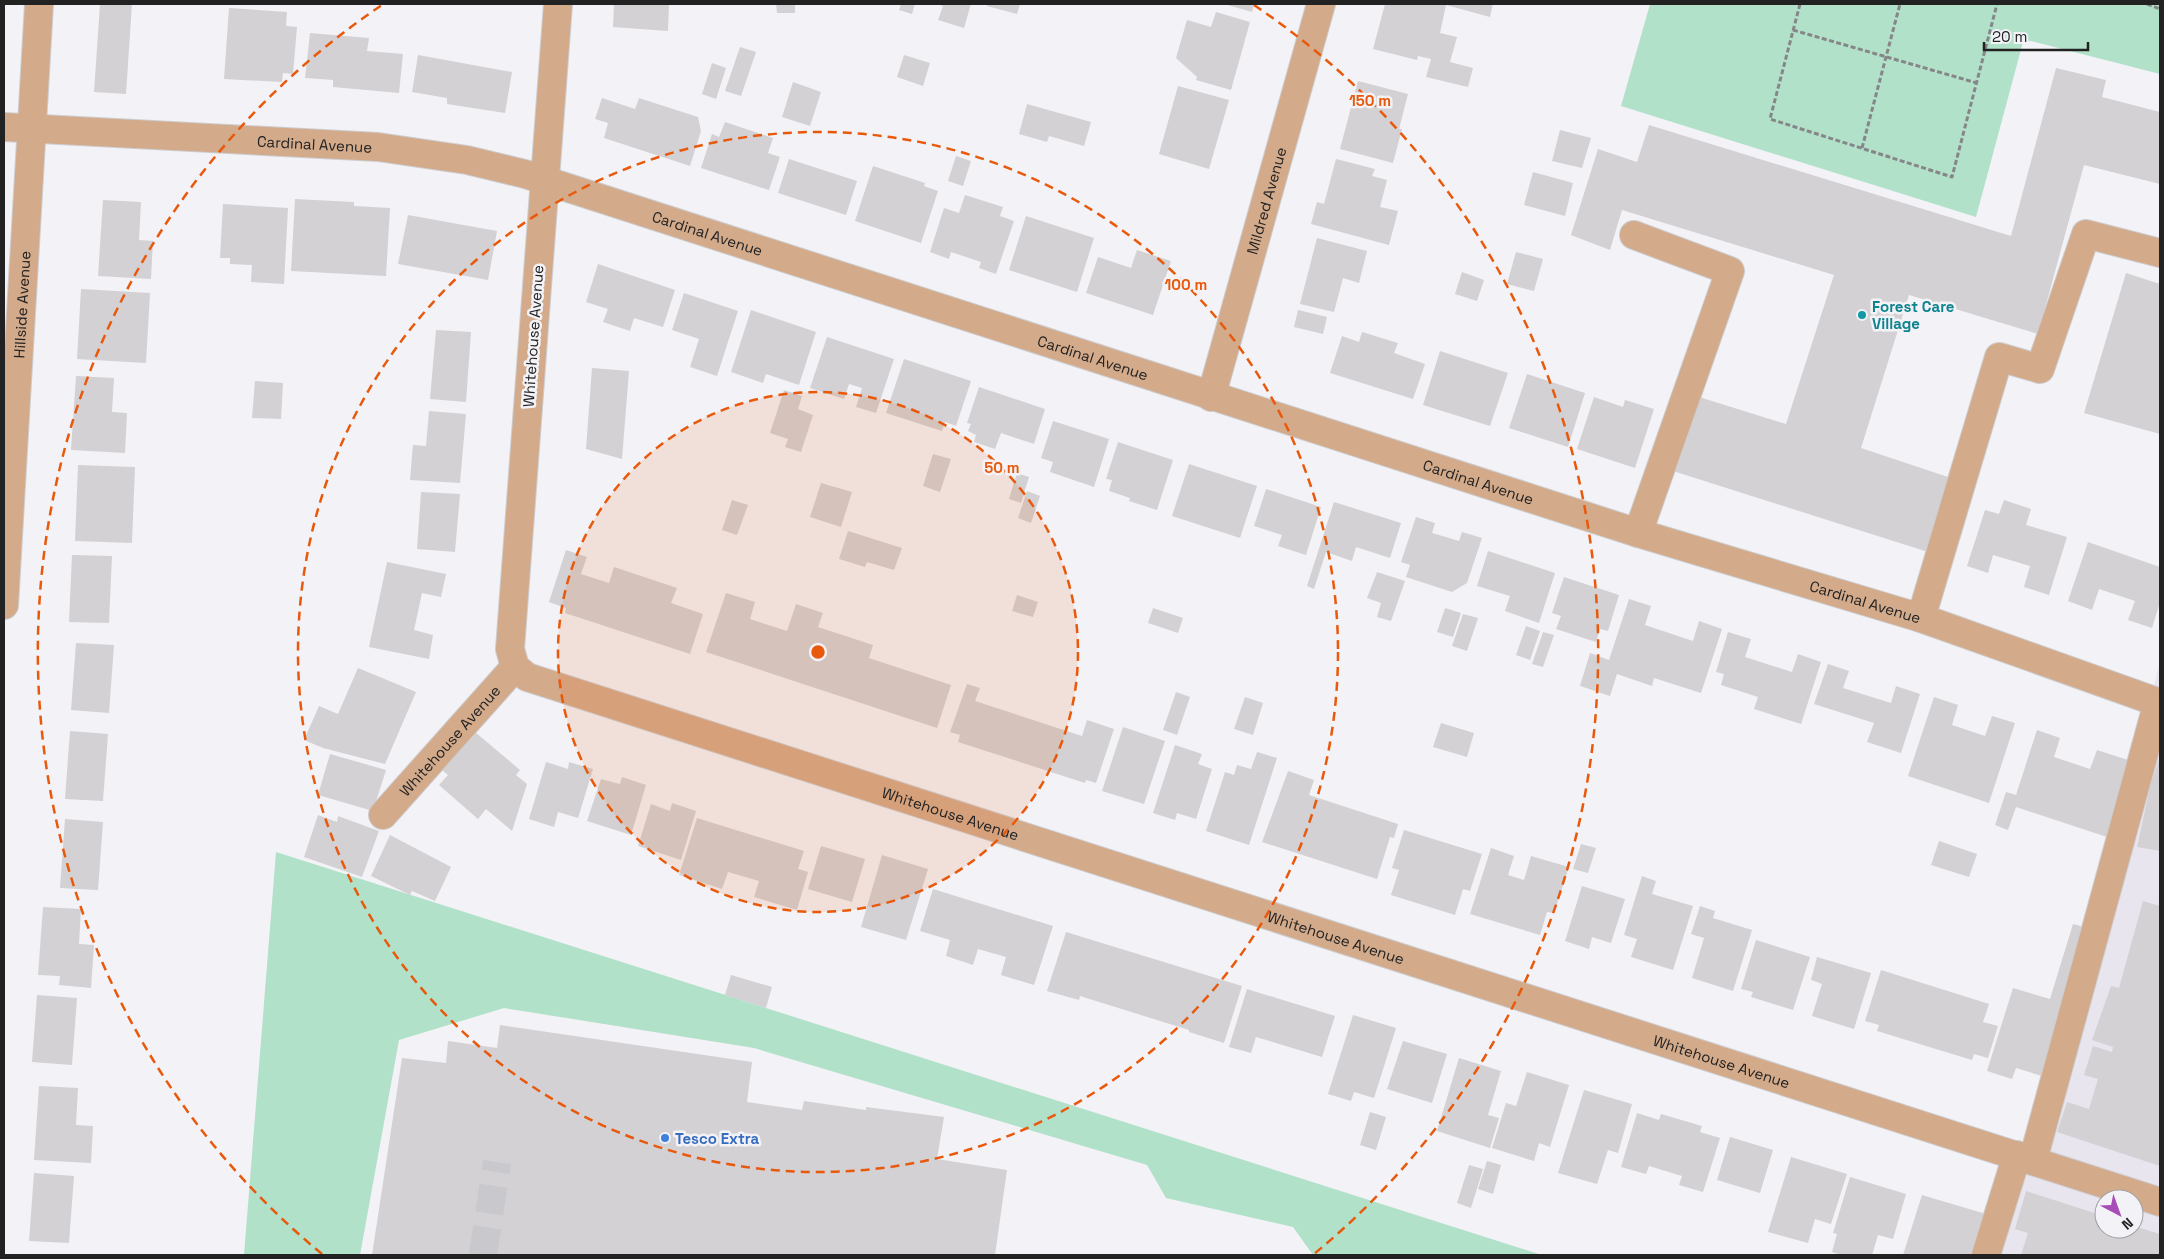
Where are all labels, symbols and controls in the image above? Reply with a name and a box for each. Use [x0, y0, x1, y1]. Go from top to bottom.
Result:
scale bar [1984, 20, 2088, 52]
text: 20 m [1992, 27, 2027, 46]
text: 150 m [1349, 91, 1391, 110]
street label: Cardinal Avenue [257, 131, 373, 156]
street label: Mildred Avenue [1242, 145, 1290, 256]
street label: Cardinal Avenue [650, 206, 765, 260]
street label: Hillside Avenue [9, 250, 34, 359]
street label: Whitehouse Avenue [519, 264, 547, 408]
text: 100 m [1165, 275, 1207, 294]
place label: Forest Care Village [1872, 297, 1955, 333]
marker: Forest Care Village [1856, 309, 1868, 321]
street label: Cardinal Avenue [1035, 330, 1151, 384]
street label: Cardinal Avenue [1421, 455, 1536, 508]
text: 50 m [984, 458, 1020, 477]
street label: Cardinal Avenue [1807, 576, 1923, 627]
centre of rings [809, 643, 827, 661]
street label: Whitehouse Avenue [395, 681, 504, 800]
street label: Whitehouse Avenue [880, 782, 1022, 844]
street label: Whitehouse Avenue [1265, 906, 1407, 968]
street label: Whitehouse Avenue [1651, 1030, 1793, 1092]
place label: Tesco Extra [675, 1129, 759, 1148]
marker: Tesco Extra [659, 1132, 671, 1144]
north arrow [2094, 1189, 2144, 1239]
text: N [2118, 1214, 2137, 1234]

